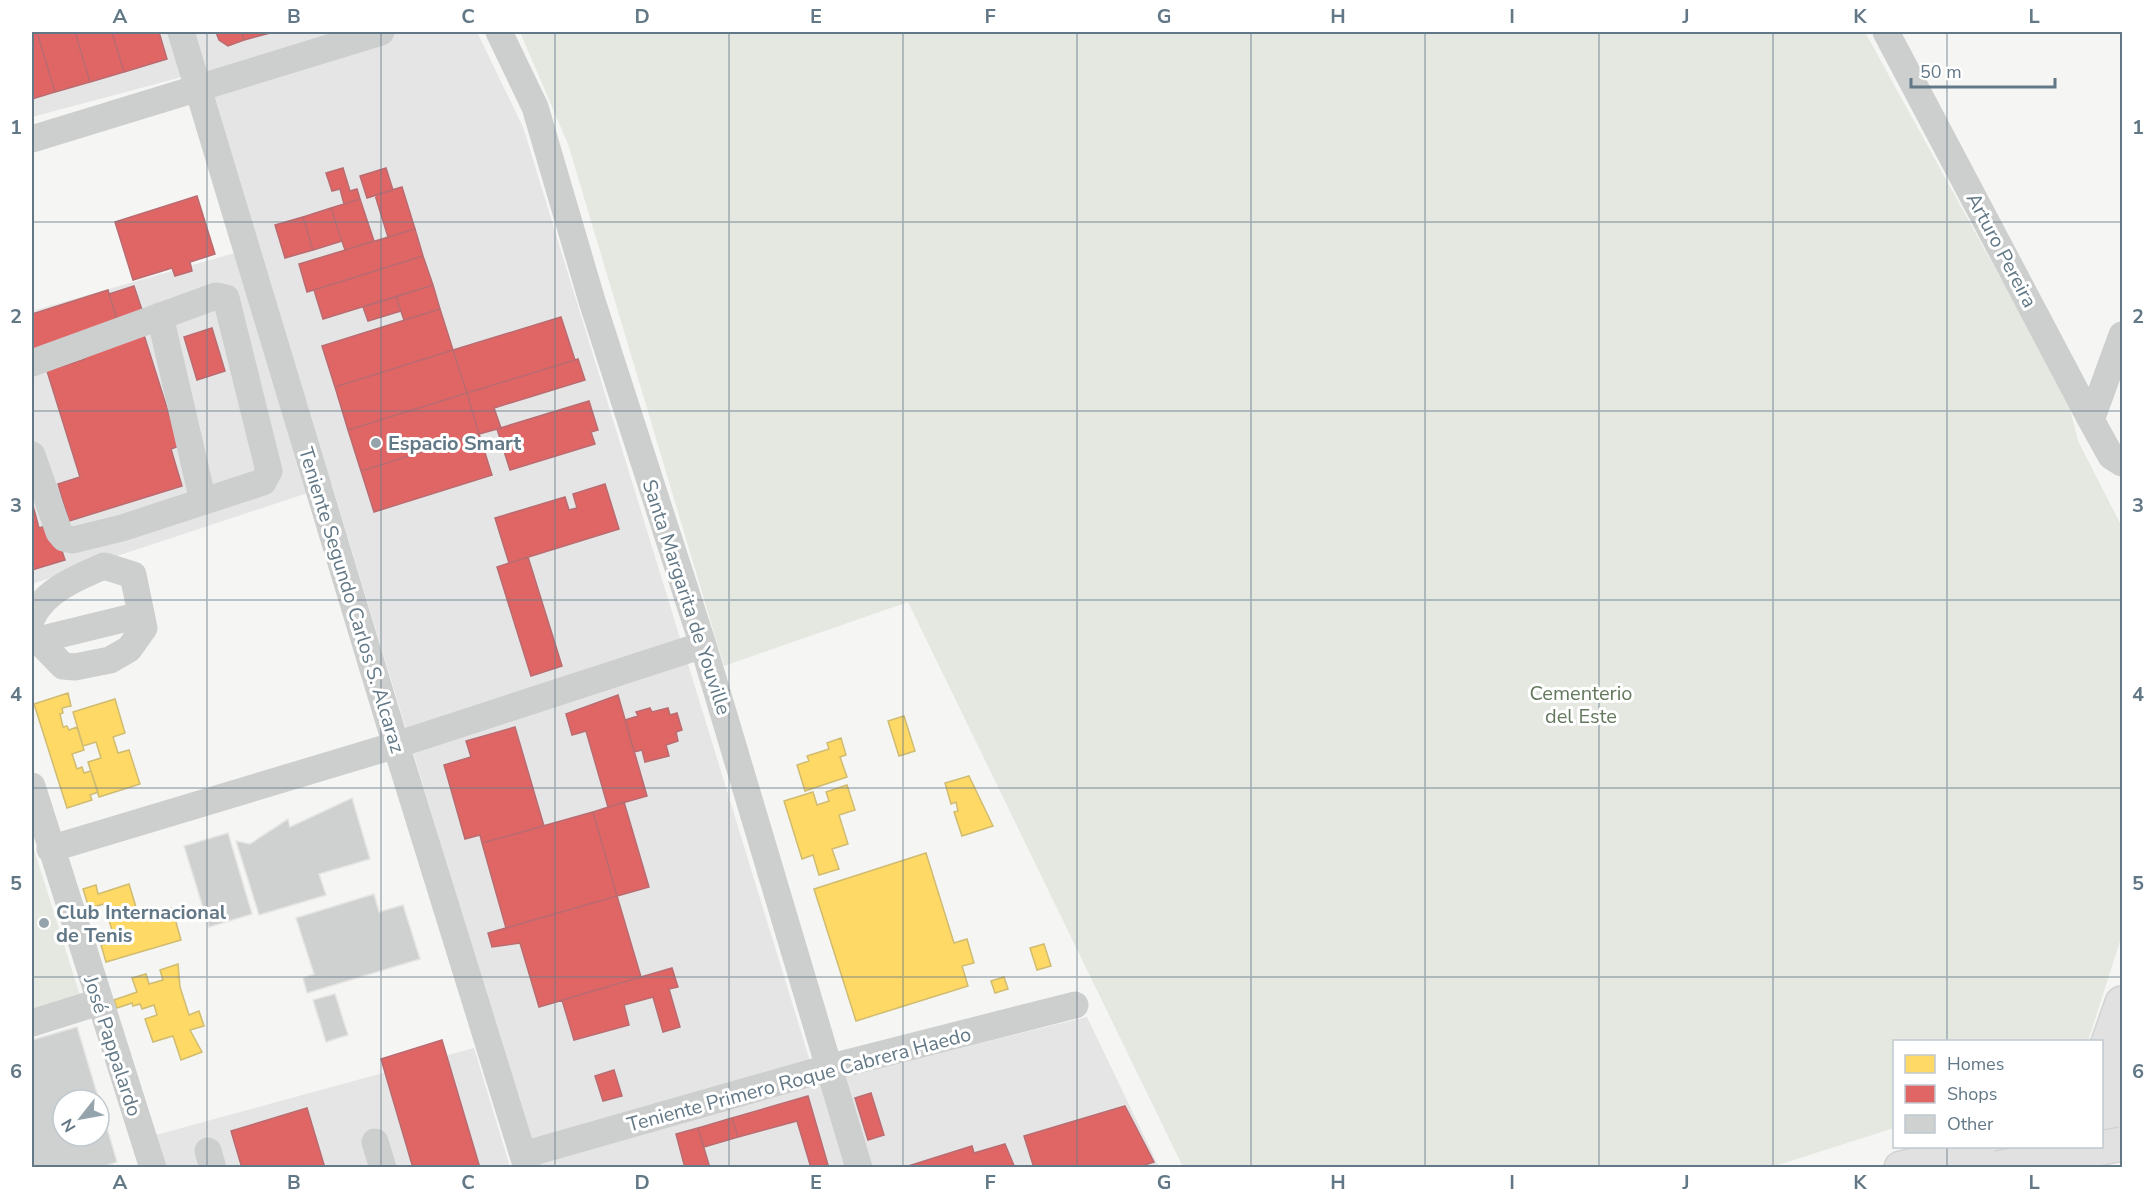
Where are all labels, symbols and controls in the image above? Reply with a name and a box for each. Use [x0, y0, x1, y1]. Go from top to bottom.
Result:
text: A [113, 3, 128, 30]
text: B [287, 3, 301, 30]
text: C [461, 3, 475, 30]
text: D [634, 3, 650, 30]
text: E [810, 3, 822, 30]
text: F [984, 3, 996, 30]
text: G [1157, 3, 1171, 30]
text: H [1330, 3, 1346, 30]
text: I [1509, 3, 1515, 30]
text: J [1681, 3, 1690, 30]
text: K [1853, 3, 1867, 30]
text: L [2028, 3, 2040, 30]
scale bar [1911, 51, 2055, 89]
text: 50 m [1920, 60, 1962, 84]
text: 1 [10, 114, 22, 141]
text: 1 [2132, 114, 2144, 141]
street label: Arturo Pereira [1960, 188, 2043, 312]
text: 2 [10, 303, 22, 330]
text: 2 [2132, 303, 2144, 330]
place label: Espacio Smart [388, 430, 521, 457]
marker: Espacio Smart [369, 436, 383, 450]
street label: Teniente Segundo Carlos S. Alcaraz [292, 444, 411, 756]
street label: Santa Margarita de Youville [636, 476, 737, 718]
text: 3 [10, 492, 22, 519]
text: 3 [2132, 492, 2144, 519]
park label: Cementerio del Este [1530, 680, 1632, 730]
text: 4 [10, 681, 22, 708]
text: 4 [2132, 681, 2144, 708]
text: 5 [10, 870, 22, 897]
text: 5 [2132, 870, 2144, 897]
place label: Club Internacional de Tenis [56, 899, 227, 949]
marker: Club Internacional de Tenis [37, 916, 51, 930]
street label: José Pappalardo [77, 972, 148, 1120]
street label: Teniente Primero Roque Cabrera Haedo [624, 1020, 974, 1138]
legend [1893, 1040, 2103, 1148]
text: Homes [1947, 1052, 2004, 1076]
text: 6 [10, 1058, 22, 1085]
text: 6 [2132, 1058, 2144, 1085]
text: Shops [1947, 1082, 1997, 1106]
north arrow [51, 1088, 111, 1148]
text: Other [1947, 1112, 1994, 1136]
text: N [56, 1114, 82, 1136]
text: A [113, 1169, 128, 1196]
text: B [287, 1169, 301, 1196]
text: C [461, 1169, 475, 1196]
text: D [634, 1169, 650, 1196]
text: E [810, 1169, 822, 1196]
text: F [984, 1169, 996, 1196]
text: G [1157, 1169, 1171, 1196]
text: H [1330, 1169, 1346, 1196]
text: I [1509, 1169, 1515, 1196]
text: J [1681, 1169, 1690, 1196]
text: K [1853, 1169, 1867, 1196]
text: L [2028, 1169, 2040, 1196]

